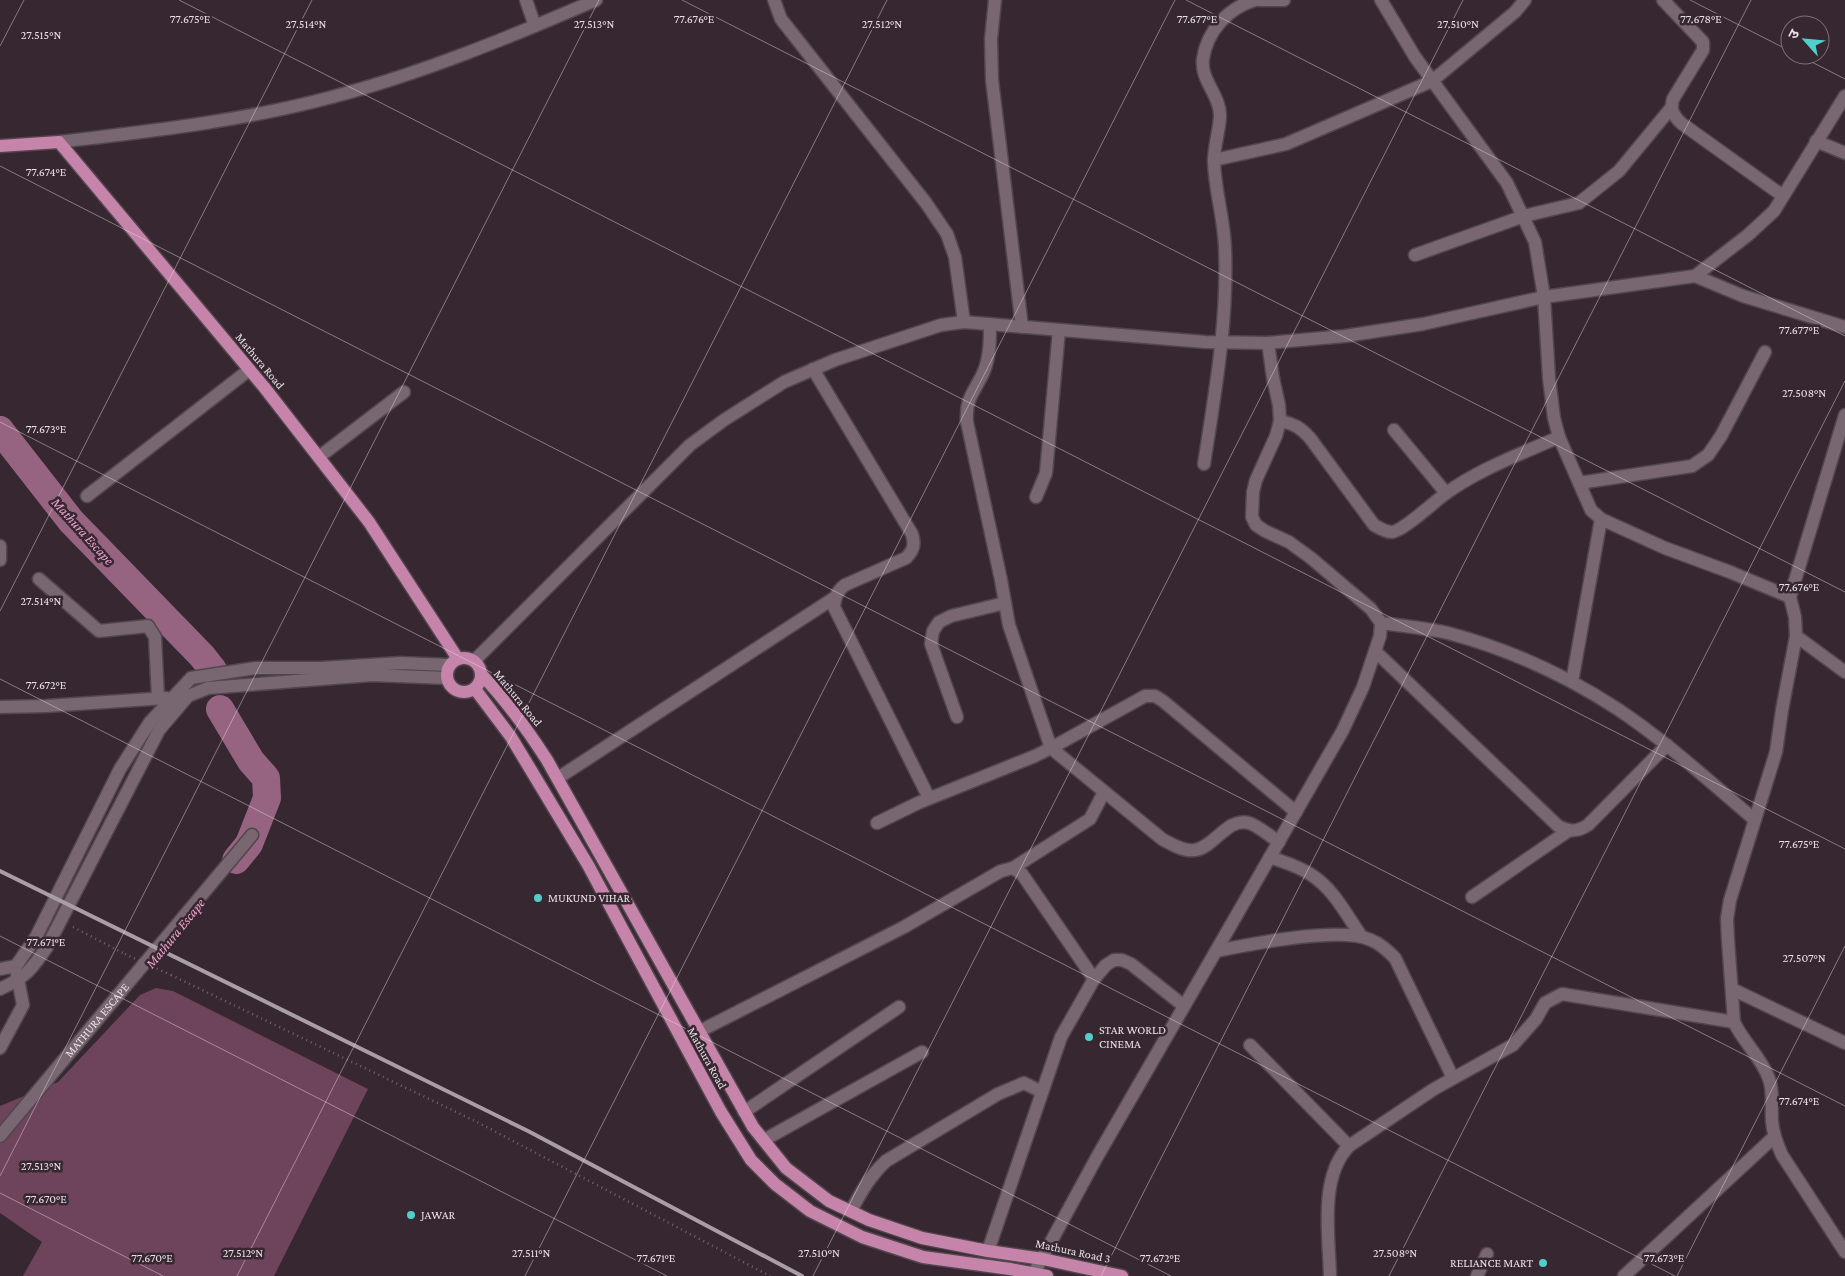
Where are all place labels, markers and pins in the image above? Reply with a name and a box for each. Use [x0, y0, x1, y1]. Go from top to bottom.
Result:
place label: MUKUND VIHAR [548, 891, 631, 905]
marker: MUKUND VIHAR [532, 892, 544, 904]
place label: STAR WORLD CINEMA [1099, 1023, 1166, 1051]
marker: STAR WORLD CINEMA [1083, 1031, 1095, 1043]
place label: JAWAR [420, 1208, 456, 1222]
marker: JAWAR [405, 1209, 417, 1221]
place label: RELIANCE MART [1450, 1256, 1533, 1270]
marker: RELIANCE MART [1537, 1257, 1549, 1269]

